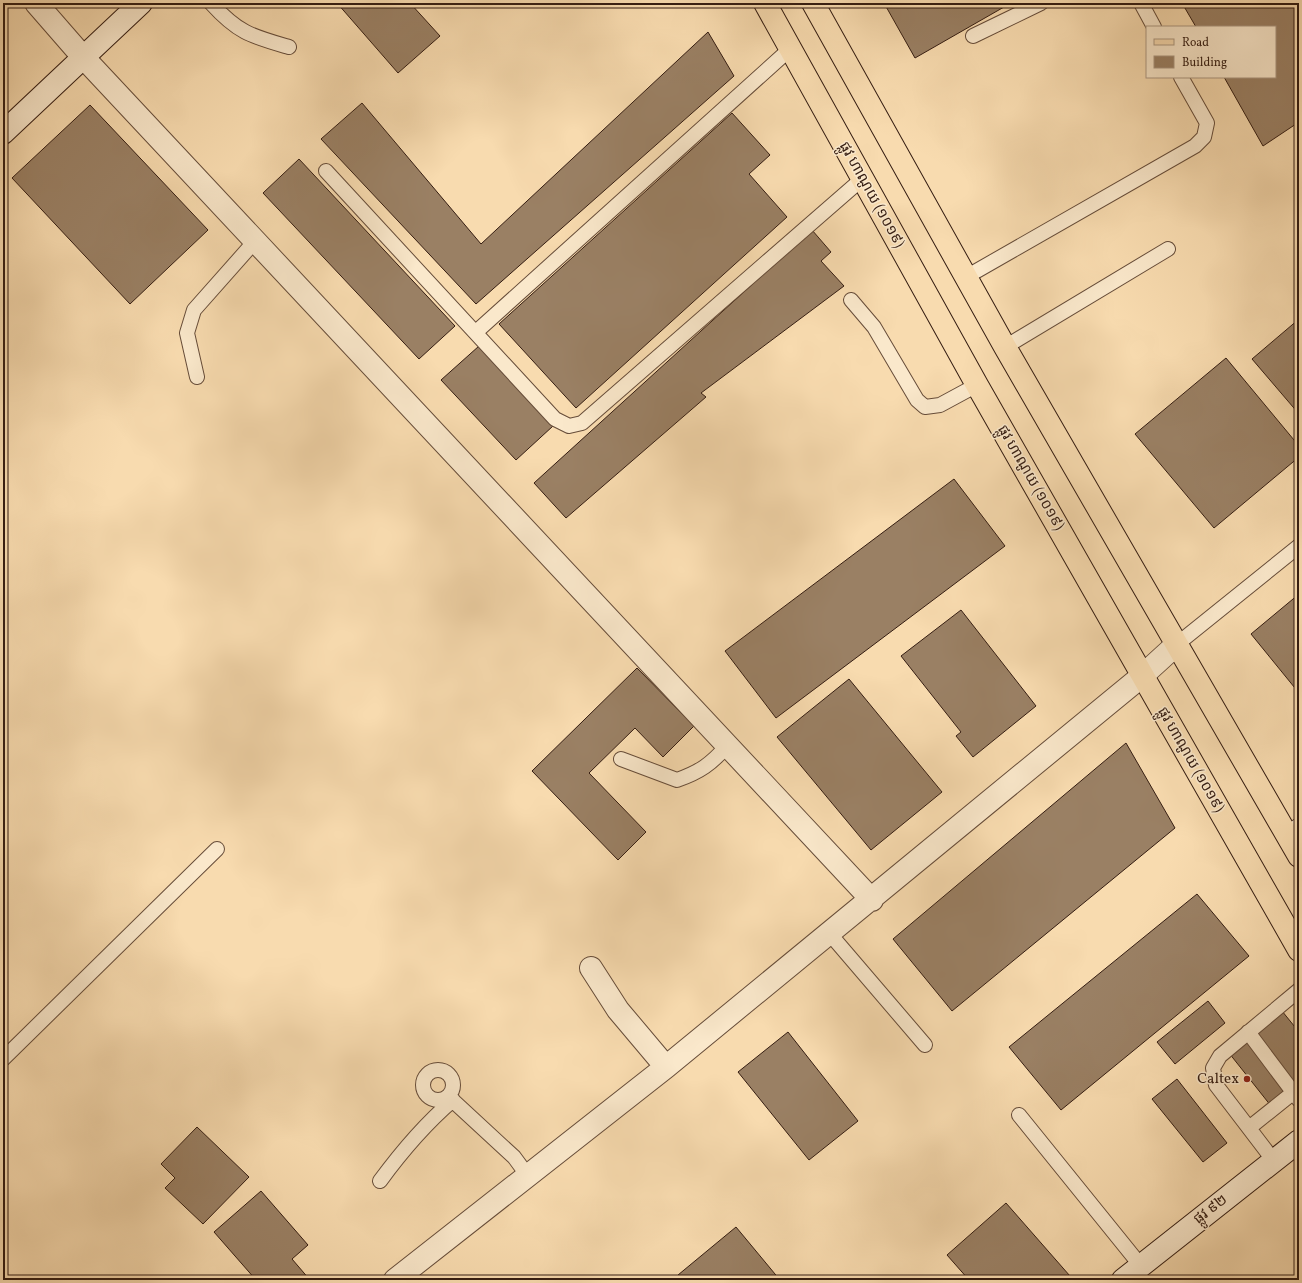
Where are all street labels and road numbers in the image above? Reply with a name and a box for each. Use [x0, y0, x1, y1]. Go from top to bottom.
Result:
street label: ផ្លូវ ហាណូយ (១០១៩) [832, 138, 909, 253]
street label: ផ្លូវ ហាណូយ (១០១៩) [990, 421, 1069, 535]
street label: ផ្លូវ ហាណូយ (១០១៩) [1150, 703, 1229, 817]
street label: ផ្លូវ ៩២ [1189, 1190, 1233, 1231]

